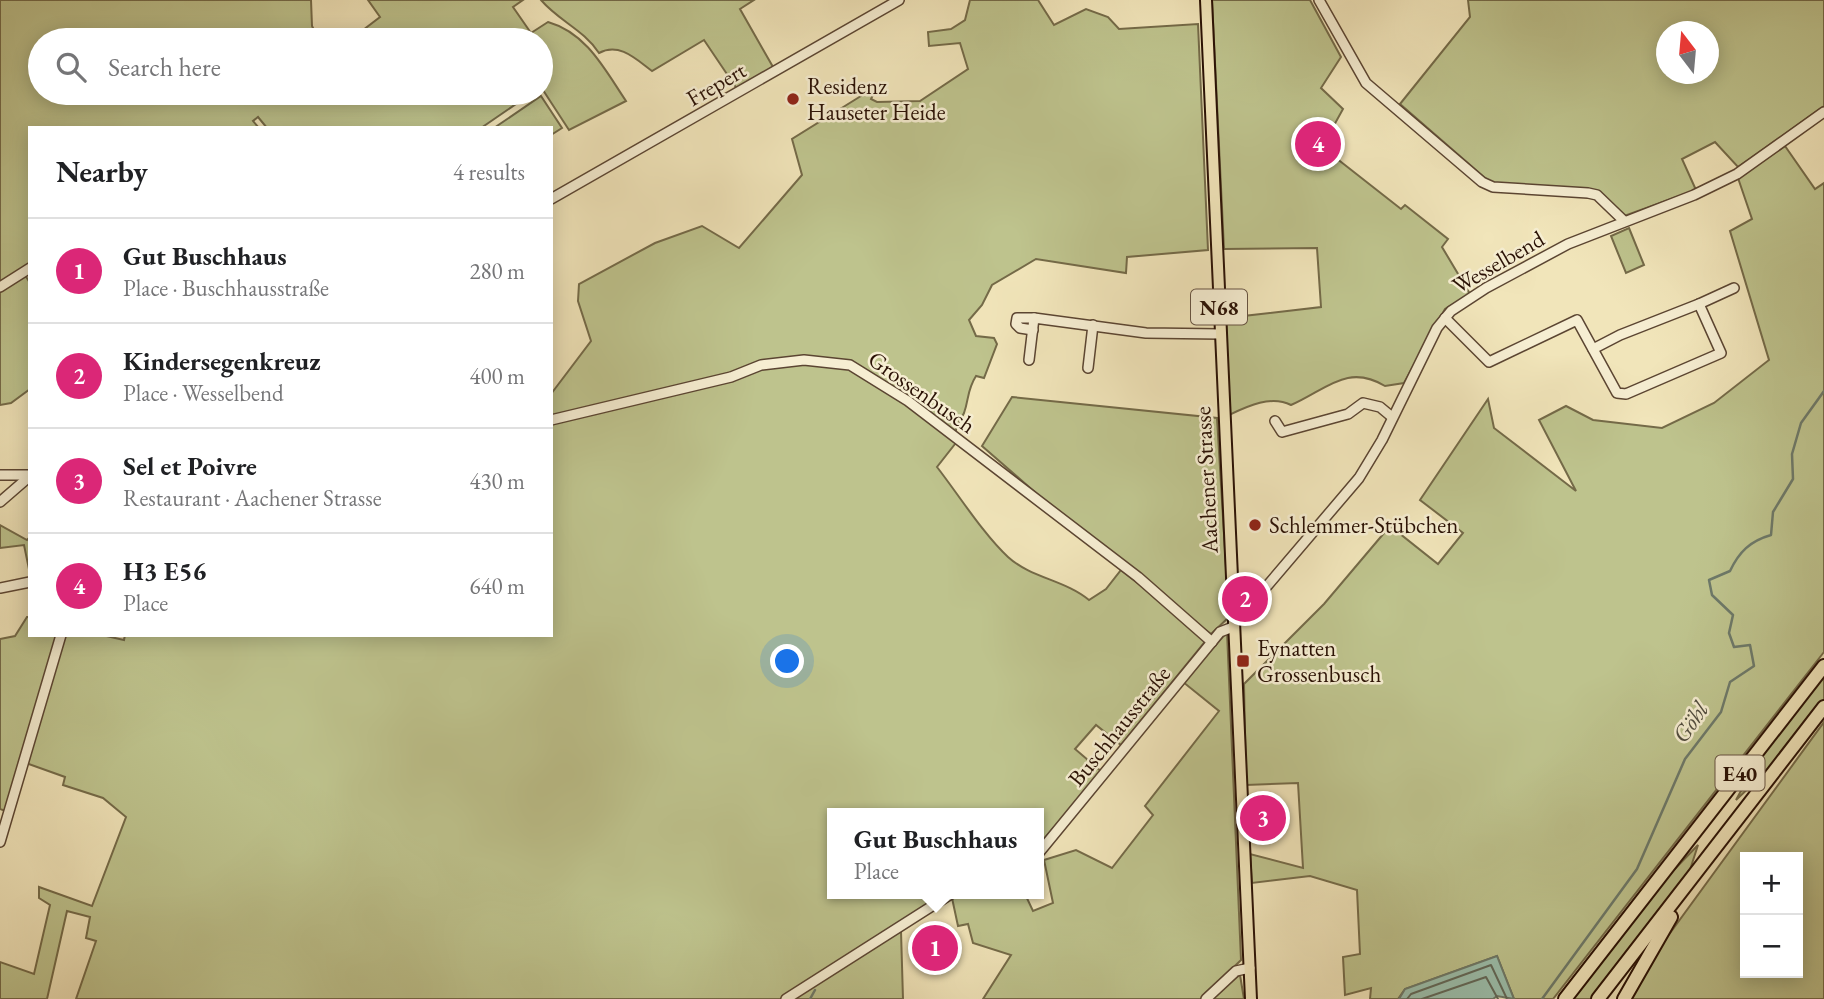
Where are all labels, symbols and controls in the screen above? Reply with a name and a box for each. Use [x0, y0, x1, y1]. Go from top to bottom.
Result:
north arrow [1656, 21, 1719, 84]
search box [28, 28, 553, 105]
icon: search [52, 48, 90, 86]
text: Search here [108, 50, 221, 84]
street label: Frepert [681, 55, 752, 113]
place label: Residenz Hauseter Heide [807, 71, 946, 127]
marker: Residenz Hauseter Heide [785, 91, 801, 107]
pin: 4 [1295, 118, 1341, 170]
text: Nearby [56, 152, 148, 191]
text: 4 results [453, 157, 525, 187]
street label: Wesselbend [1446, 223, 1550, 300]
text: Gut Buschhaus [123, 239, 287, 273]
text: 1 [73, 256, 85, 286]
text: 280 m [469, 256, 525, 286]
text: Place · Buschhausstraße [123, 273, 329, 303]
road number: N68 [1191, 290, 1247, 324]
text: Kindersegenkreuz [123, 344, 321, 378]
street label: Grossenbusch [862, 344, 982, 440]
text: 2 [73, 361, 85, 391]
text: 400 m [469, 361, 525, 391]
text: Place · Wesselbend [123, 378, 284, 408]
street label: Aachener Strasse [1187, 406, 1225, 555]
text: Sel et Poivre [123, 449, 257, 483]
text: 3 [73, 466, 85, 496]
text: 430 m [469, 466, 525, 496]
text: Restaurant · Aachener Strasse [123, 483, 382, 513]
place label: Schlemmer-Stübchen [1269, 510, 1458, 540]
marker: Schlemmer-Stübchen [1247, 517, 1263, 533]
text: H3 E56 [123, 554, 206, 588]
text: 4 [73, 571, 85, 601]
text: 640 m [469, 571, 525, 601]
pin: 2 [1222, 573, 1268, 625]
text: Place [123, 588, 168, 618]
place label: Eynatten Grossenbusch [1257, 633, 1382, 689]
your location [770, 644, 804, 678]
marker: Eynatten Grossenbusch [1235, 653, 1251, 669]
street label: Buschhausstraße [1061, 659, 1177, 793]
water label: Göhl [1665, 694, 1716, 749]
road number: E40 [1716, 756, 1764, 790]
pin: 3 [1240, 792, 1286, 844]
popup [827, 808, 1044, 899]
text: Gut Buschhaus [854, 822, 1017, 856]
map controls [1740, 852, 1803, 978]
button: + [1740, 852, 1803, 915]
text: Place [854, 856, 899, 886]
button: − [1740, 915, 1803, 978]
pin: 1 [912, 922, 958, 974]

